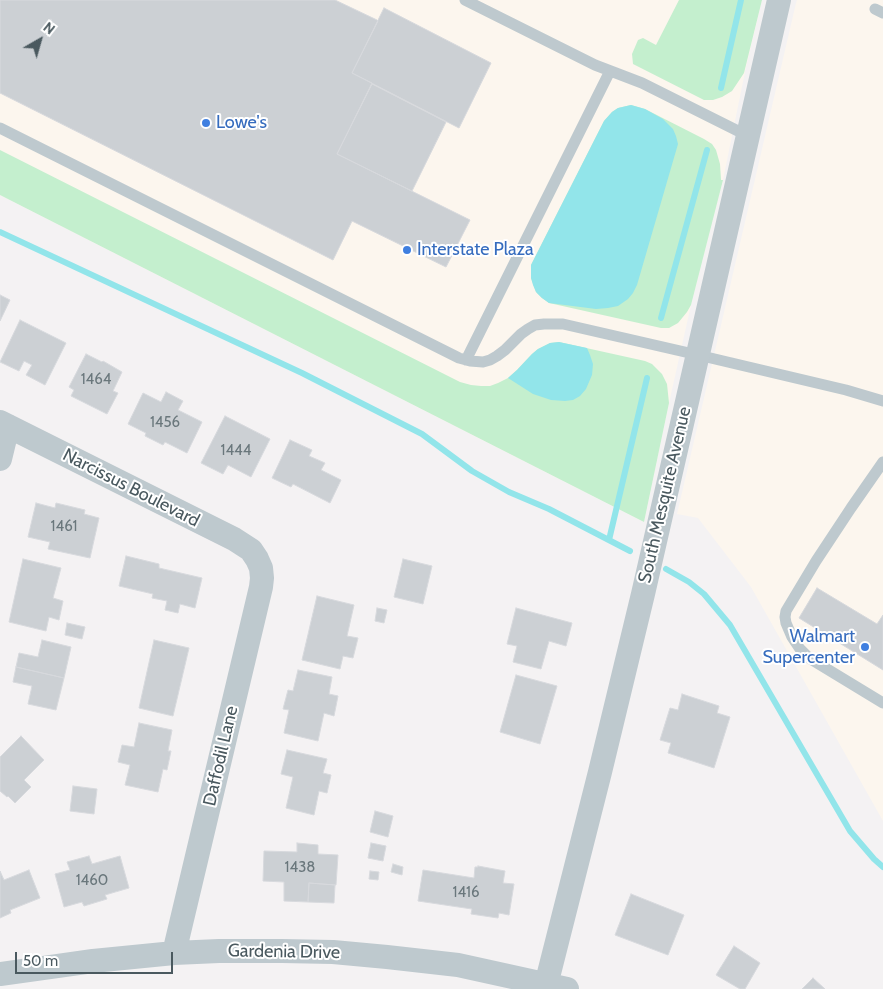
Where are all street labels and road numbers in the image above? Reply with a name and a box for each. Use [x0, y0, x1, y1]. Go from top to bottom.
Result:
street label: South Mesquite Avenue [634, 405, 696, 585]
street label: Narcissus Boulevard [59, 444, 203, 532]
street label: Daffodil Lane [199, 704, 243, 808]
street label: Gardenia Drive [228, 940, 340, 964]

